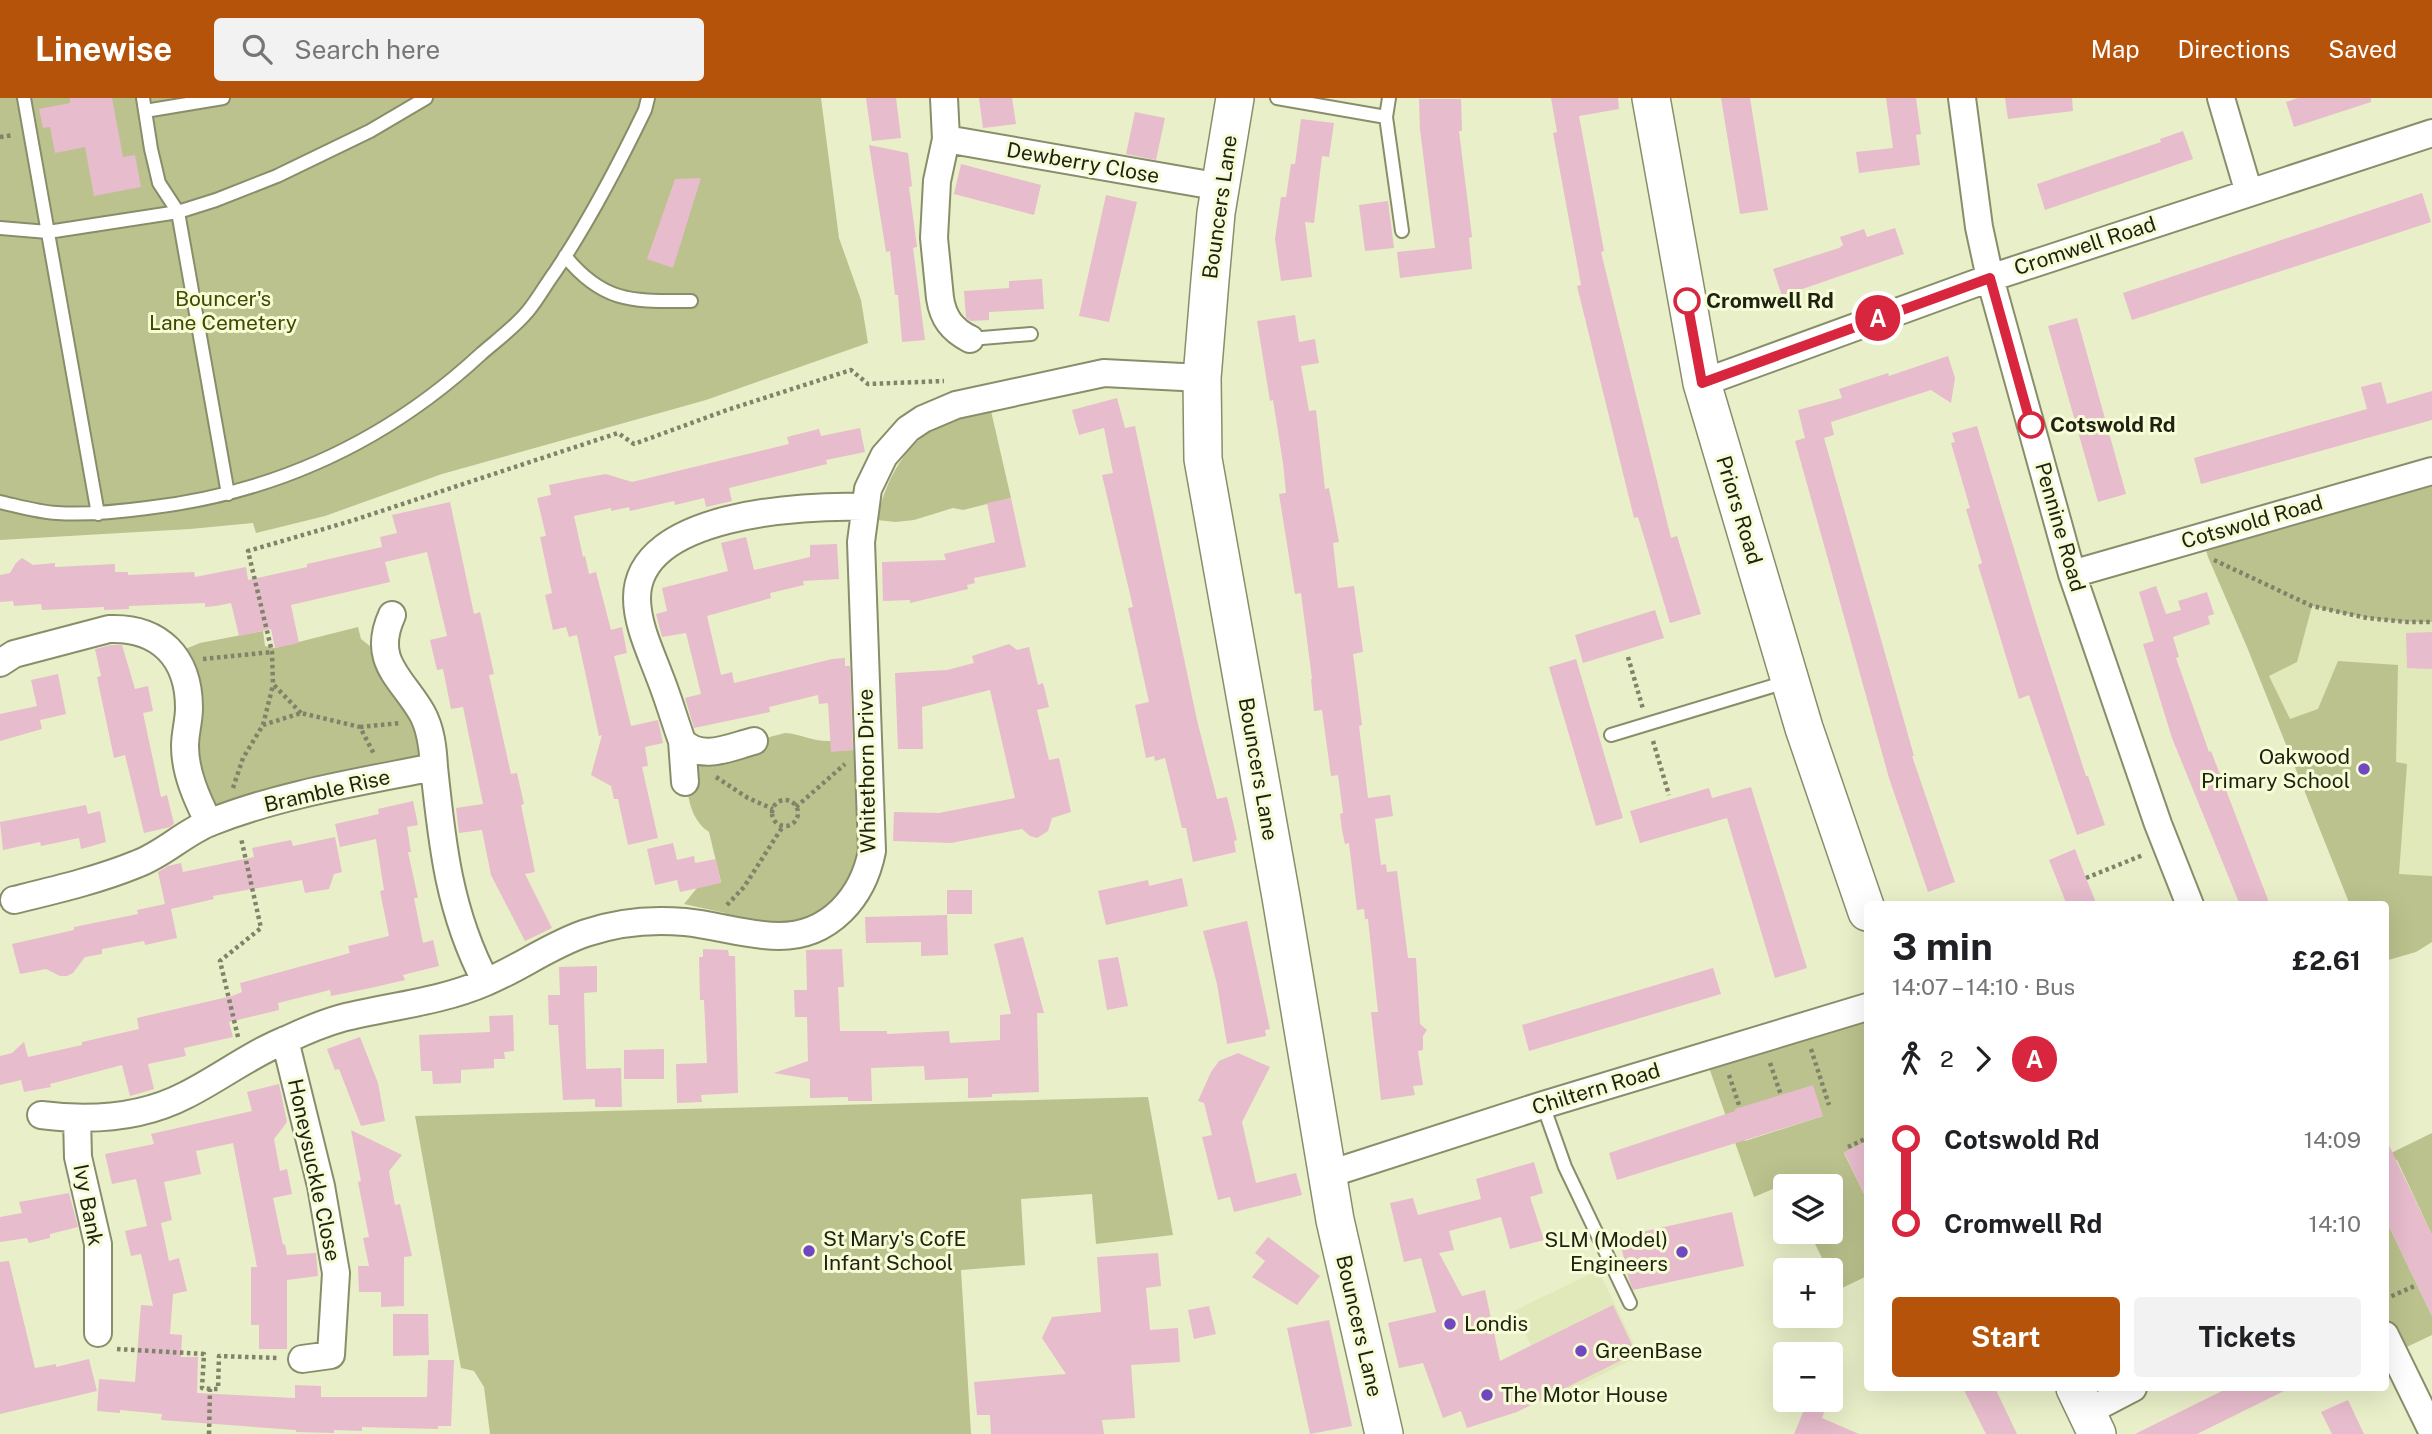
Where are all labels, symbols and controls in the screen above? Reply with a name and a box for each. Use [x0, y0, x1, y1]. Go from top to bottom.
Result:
search box [214, 18, 704, 81]
text: Linewise [35, 30, 172, 68]
icon: search [238, 30, 276, 68]
text: Search here [294, 34, 440, 65]
text: Map [2091, 35, 2140, 63]
text: Directions [2178, 35, 2290, 63]
text: Saved [2328, 35, 2397, 63]
street label: Bouncers Lane [1197, 133, 1242, 280]
street label: Dewberry Close [1005, 137, 1161, 188]
street label: Cromwell Road [2011, 211, 2159, 280]
park label: Bouncer's Lane Cemetery [149, 286, 297, 335]
marker: Cromwell Rd [1674, 288, 1700, 314]
place label: Cromwell Rd [1706, 288, 1834, 313]
line badge: A [1855, 295, 1901, 341]
text: A [1869, 304, 1887, 332]
marker: Cotswold Rd [2018, 412, 2044, 438]
place label: Cotswold Rd [2050, 412, 2176, 437]
street label: Priors Road [1711, 453, 1768, 567]
street label: Pennine Road [2030, 459, 2091, 594]
street label: Cotswold Road [2178, 489, 2325, 554]
street label: Whitethorn Drive [853, 689, 880, 853]
street label: Bouncers Lane [1234, 695, 1283, 842]
place label: Oakwood Primary School [2201, 744, 2350, 793]
marker: Oakwood Primary School [2356, 761, 2372, 777]
street label: Bramble Rise [261, 764, 392, 817]
text: 3 min [1892, 924, 1993, 969]
text: £2.61 [2292, 945, 2361, 976]
text: 14:07 – 14:10 · Bus [1892, 973, 2075, 1000]
icon: walk [1892, 1040, 1930, 1078]
icon: forward [1964, 1040, 2002, 1078]
text: 2 [1940, 1045, 1954, 1072]
text: A [2026, 1045, 2043, 1073]
street label: Chiltern Road [1529, 1057, 1663, 1120]
street label: Honeysuckle Close [283, 1076, 346, 1263]
text: Cotswold Rd [1944, 1124, 2100, 1155]
text: 14:09 [2304, 1126, 2361, 1153]
street label: Ivy Bank [68, 1162, 109, 1248]
map controls [1773, 1174, 1843, 1412]
button: layers [1773, 1174, 1843, 1244]
text: Cromwell Rd [1944, 1208, 2102, 1239]
text: 14:10 [2309, 1210, 2361, 1237]
place label: St Mary's CofE Infant School [823, 1226, 967, 1275]
place label: SLM (Model) Engineers [1544, 1227, 1668, 1276]
marker: St Mary's CofE Infant School [801, 1243, 817, 1259]
marker: SLM (Model) Engineers [1674, 1244, 1690, 1260]
street label: Bouncers Lane [1331, 1252, 1388, 1399]
button: + [1773, 1258, 1843, 1328]
button: Start [1892, 1297, 2120, 1377]
button: Tickets [2134, 1297, 2361, 1377]
place label: Londis [1464, 1311, 1528, 1336]
marker: Londis [1442, 1316, 1458, 1332]
place label: GreenBase [1595, 1338, 1702, 1363]
button: − [1773, 1342, 1843, 1412]
marker: GreenBase [1573, 1343, 1589, 1359]
place label: The Motor House [1501, 1382, 1668, 1407]
marker: The Motor House [1479, 1387, 1495, 1403]

